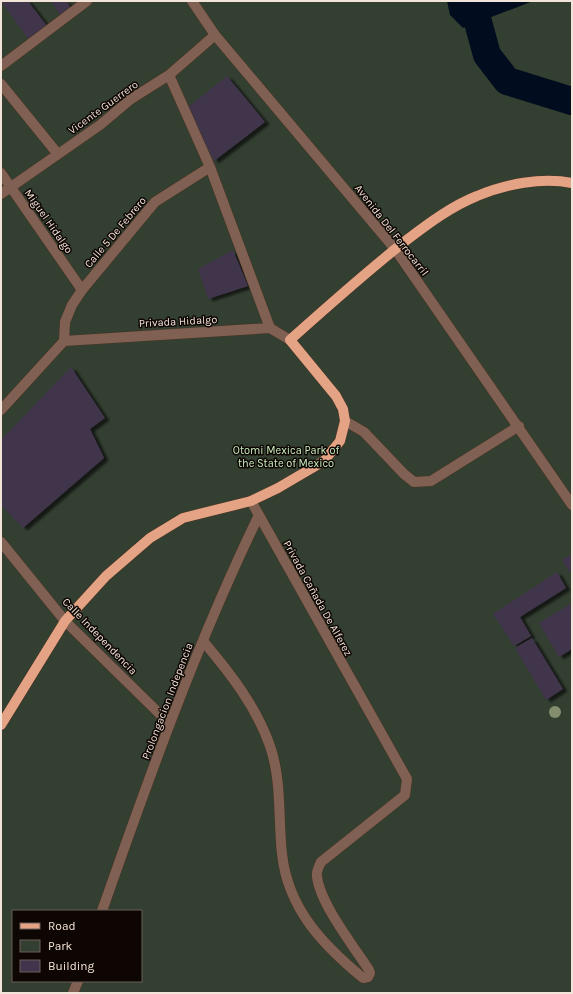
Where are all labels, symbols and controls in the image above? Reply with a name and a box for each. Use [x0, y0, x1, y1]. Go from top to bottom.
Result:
street label: Vicente Guerrero [66, 78, 141, 137]
street label: Avenida Del Ferrocarril [352, 182, 431, 278]
street label: Miguel Hidalgo [22, 187, 76, 256]
street label: Calle 5 De Febrero [82, 194, 149, 271]
street label: Privada Hidalgo [138, 313, 218, 330]
park label: Otomi Mexica Park of the State of Mexico [233, 444, 339, 470]
street label: Privada Cañada De Alferez [280, 538, 355, 658]
street label: Calle Independencia [60, 595, 140, 677]
street label: Prolongacion Indepencia [139, 641, 196, 761]
legend [12, 910, 142, 982]
text: Road [48, 919, 76, 933]
text: Park [48, 939, 73, 953]
text: Building [48, 959, 95, 973]

